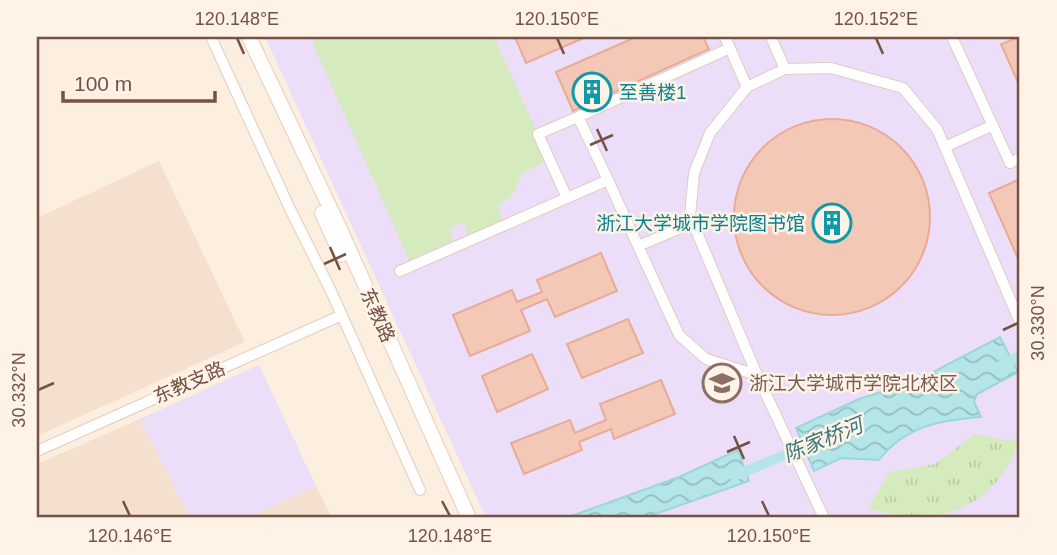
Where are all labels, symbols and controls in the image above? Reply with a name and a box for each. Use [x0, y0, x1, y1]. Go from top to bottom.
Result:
text: 120.148°E [195, 9, 279, 29]
text: 120.150°E [515, 9, 599, 29]
text: 120.152°E [834, 9, 918, 29]
scale bar [63, 60, 215, 104]
building icon: 至善楼1 [571, 71, 613, 113]
text: 100 m [74, 72, 132, 95]
place label: 至善楼1 [619, 82, 687, 103]
building icon: 浙江大学城市学院图书馆 [811, 202, 853, 244]
place label: 浙江大学城市学院图书馆 [596, 213, 805, 234]
street label: 东教路 [356, 285, 399, 346]
text: 30.330°N [1028, 285, 1048, 361]
text: 30.332°N [9, 352, 29, 428]
street label: 东教支路 [150, 357, 228, 408]
school or university icon: 浙江大学城市学院北校区 [701, 362, 743, 404]
place label: 浙江大学城市学院北校区 [749, 373, 958, 394]
water label: 陈家桥河 [780, 412, 870, 466]
text: 120.146°E [88, 526, 172, 546]
text: 120.148°E [408, 526, 492, 546]
text: 120.150°E [727, 526, 811, 546]

